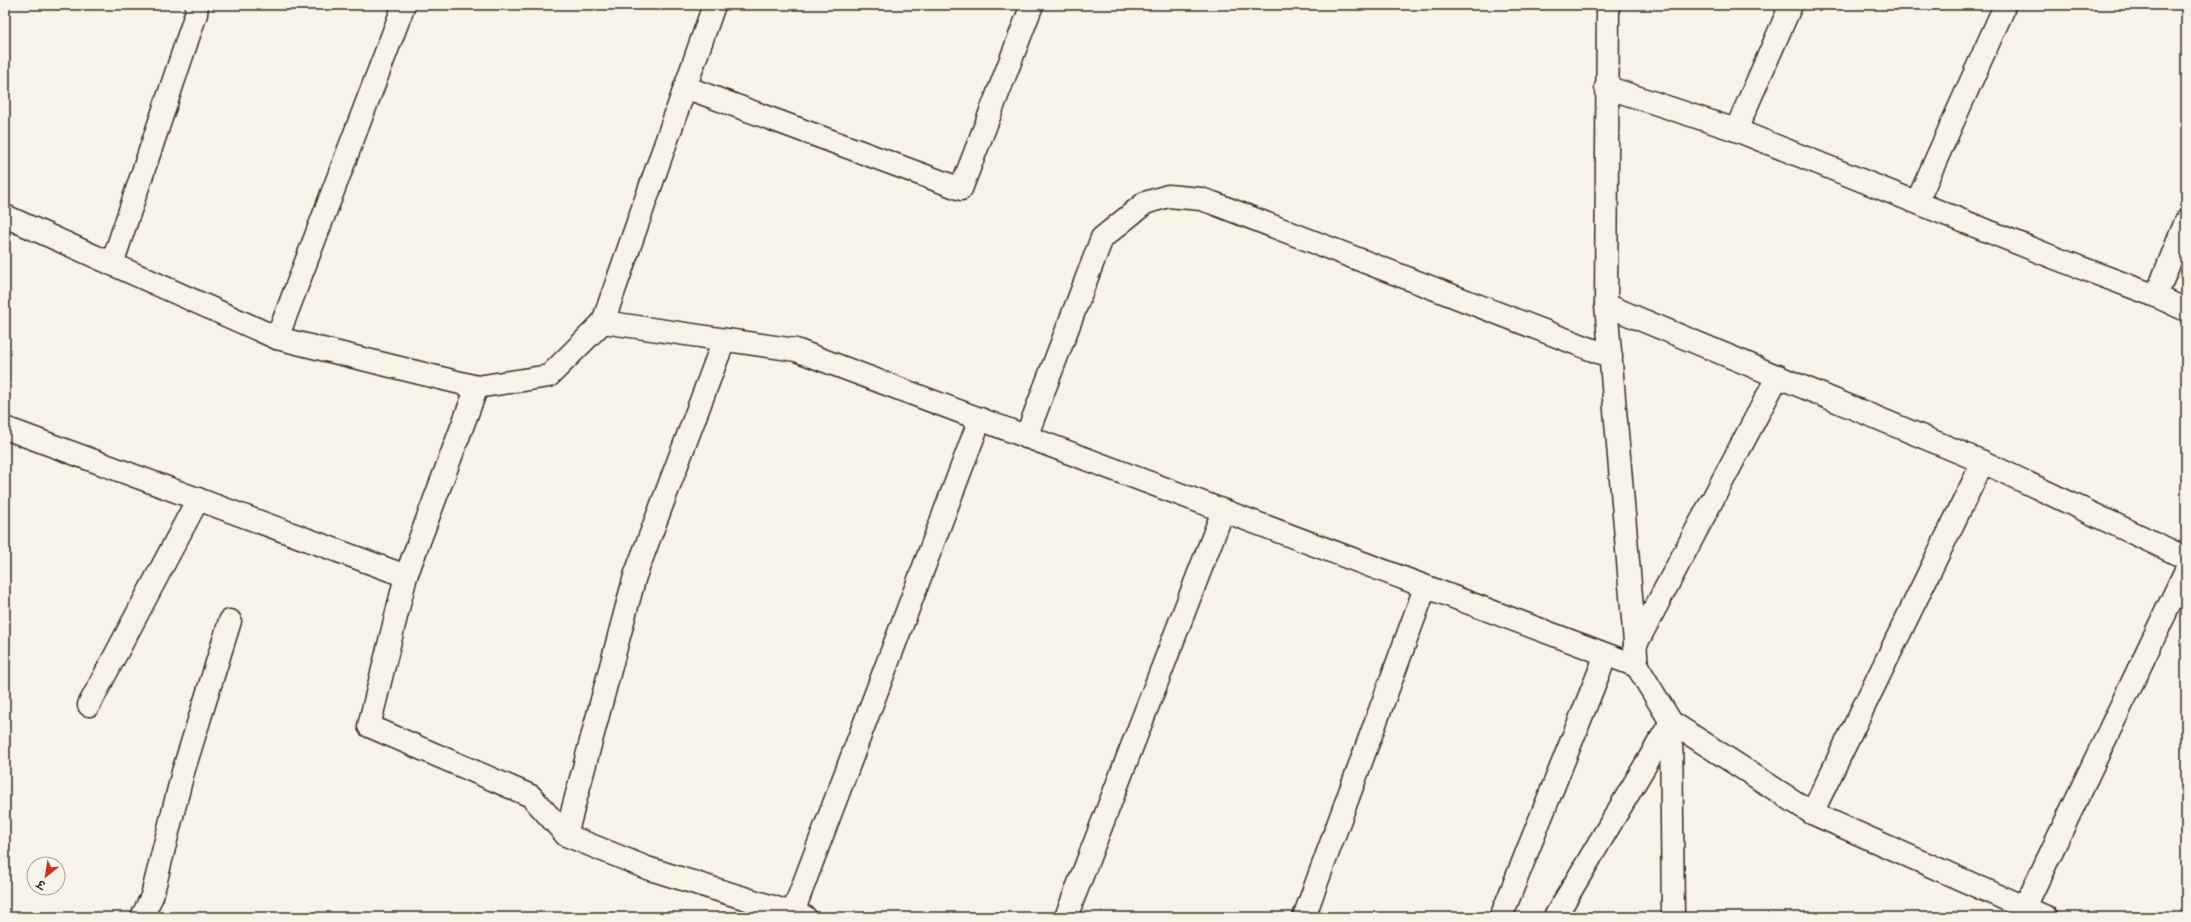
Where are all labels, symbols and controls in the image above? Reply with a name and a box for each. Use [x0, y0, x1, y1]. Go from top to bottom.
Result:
north arrow [26, 856, 66, 896]
text: उ [32, 873, 50, 895]

